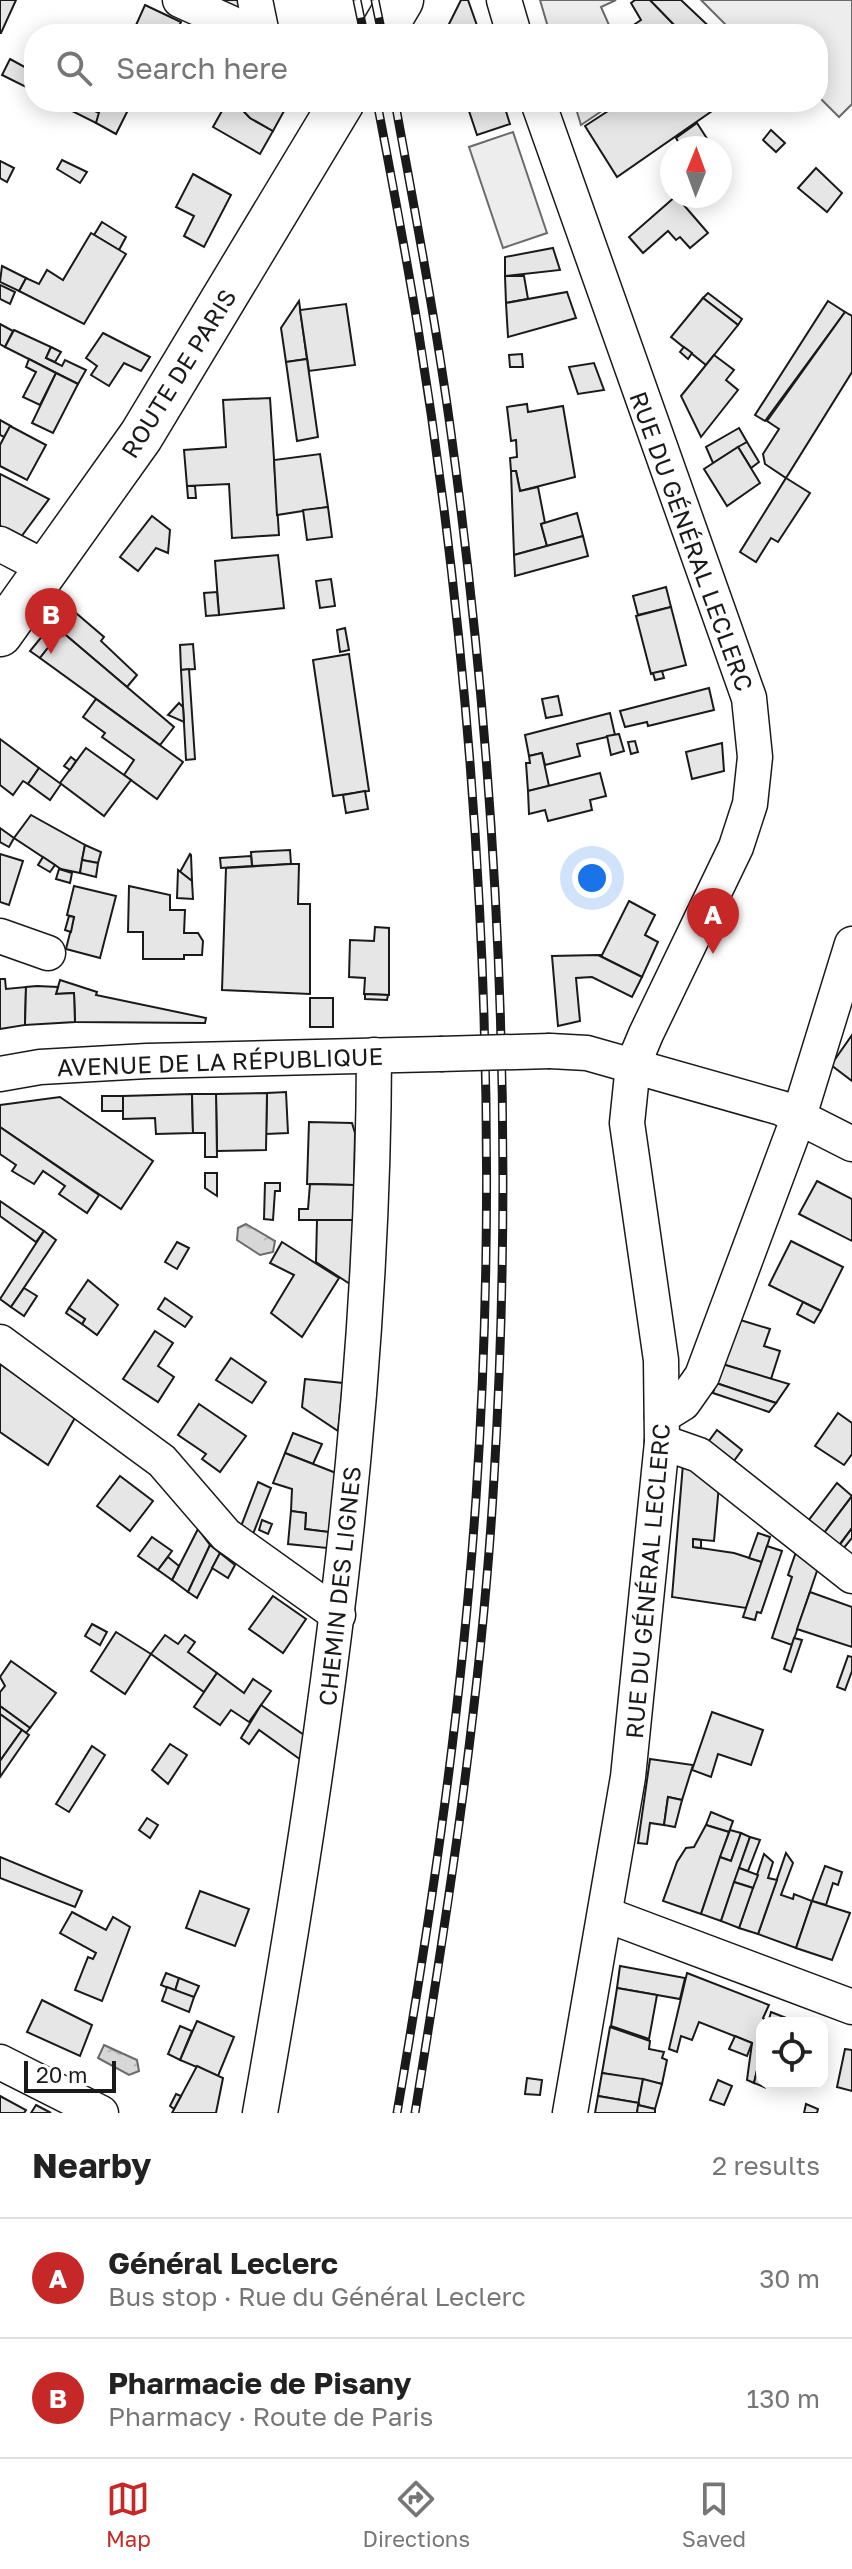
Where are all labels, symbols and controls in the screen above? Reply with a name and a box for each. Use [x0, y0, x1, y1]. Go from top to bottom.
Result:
search box [24, 24, 828, 112]
icon: search [52, 46, 96, 90]
text: Search here [116, 50, 288, 86]
north arrow [660, 136, 732, 208]
street label: ROUTE DE PARIS [114, 283, 242, 463]
street label: RUE DU GÉNÉRAL LECLERC [624, 387, 760, 695]
pin: B [25, 588, 77, 654]
your location [572, 858, 612, 898]
pin: A [687, 888, 739, 954]
street label: AVENUE DE LA RÉPUBLIQUE [56, 1041, 384, 1081]
street label: RUE DU GÉNÉRAL LECLERC [619, 1422, 675, 1740]
street label: CHEMIN DES LIGNES [312, 1465, 366, 1707]
map controls [756, 2017, 828, 2089]
button: locate [756, 2017, 828, 2089]
scale bar [24, 2057, 116, 2093]
text: 20 m [36, 2061, 87, 2088]
text: Nearby [32, 2145, 152, 2185]
text: 2 results [712, 2150, 820, 2181]
text: Général Leclerc [108, 2245, 338, 2281]
text: A [49, 2263, 67, 2294]
text: 30 m [759, 2263, 820, 2294]
text: Bus stop · Rue du Général Leclerc [108, 2281, 526, 2312]
text: Pharmacie de Pisany [108, 2365, 412, 2401]
text: B [49, 2383, 67, 2414]
text: 130 m [747, 2383, 820, 2414]
text: Pharmacy · Route de Paris [108, 2401, 433, 2432]
tab: Map [106, 2477, 151, 2552]
tab: Directions [363, 2477, 470, 2552]
tab: Saved [682, 2477, 746, 2552]

